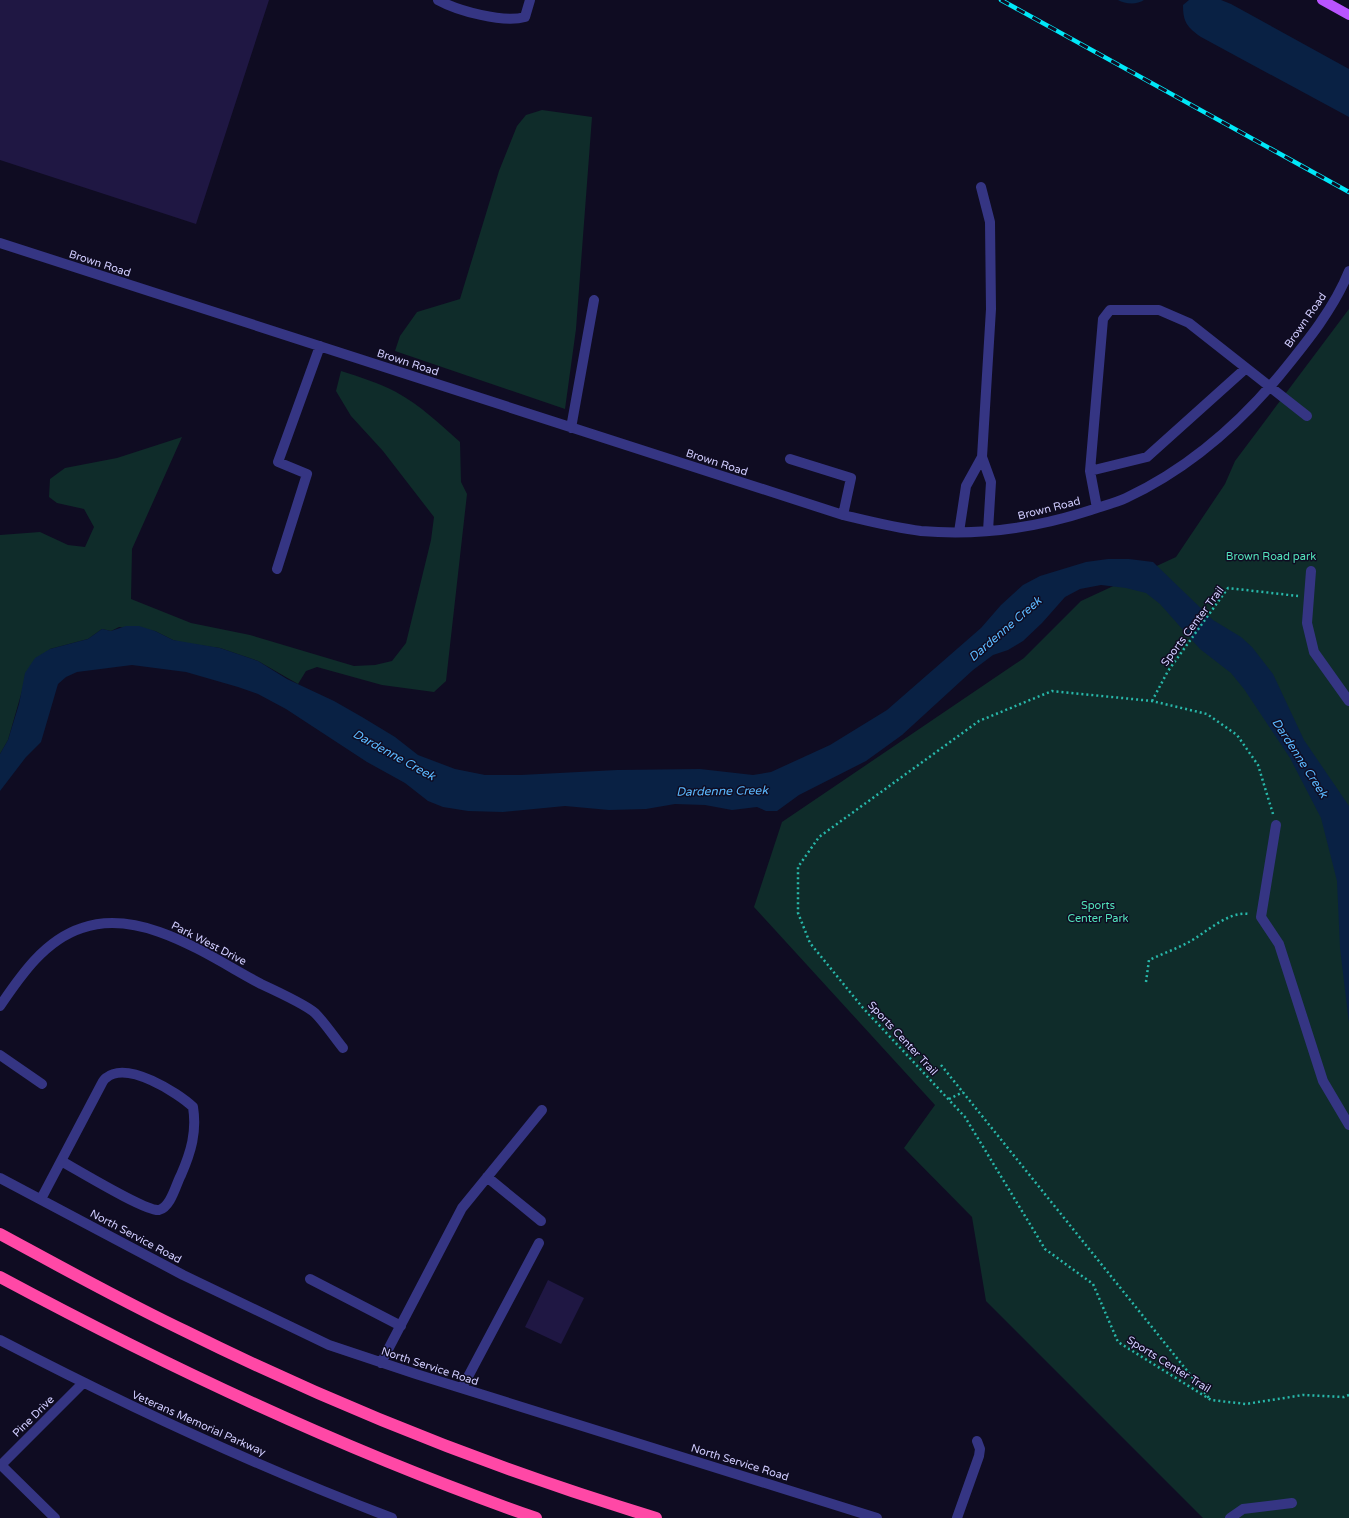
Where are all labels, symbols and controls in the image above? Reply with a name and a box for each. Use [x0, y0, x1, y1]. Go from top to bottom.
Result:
street label: Brown Road [67, 247, 132, 280]
street label: Brown Road [1282, 290, 1329, 350]
street label: Brown Road [375, 346, 440, 379]
street label: Brown Road [684, 446, 749, 479]
street label: Brown Road [1016, 494, 1082, 523]
park label: Brown Road park [1226, 550, 1316, 563]
street label: Sports Center Trail [1158, 584, 1227, 669]
water label: Dardenne Creek [966, 593, 1045, 664]
water label: Dardenne Creek [1269, 716, 1332, 802]
water label: Dardenne Creek [350, 727, 439, 784]
water label: Dardenne Creek [676, 783, 769, 799]
park label: Sports Center Park [1067, 899, 1129, 925]
street label: Park West Drive [169, 919, 249, 968]
street label: Sports Center Trail [865, 999, 940, 1078]
street label: North Service Road [88, 1207, 184, 1266]
street label: Sports Center Trail [1124, 1333, 1213, 1396]
street label: North Service Road [379, 1345, 480, 1388]
street label: Veterans Memorial Parkway [130, 1388, 268, 1459]
street label: Pine Drive [10, 1393, 57, 1440]
street label: North Service Road [689, 1441, 790, 1484]

